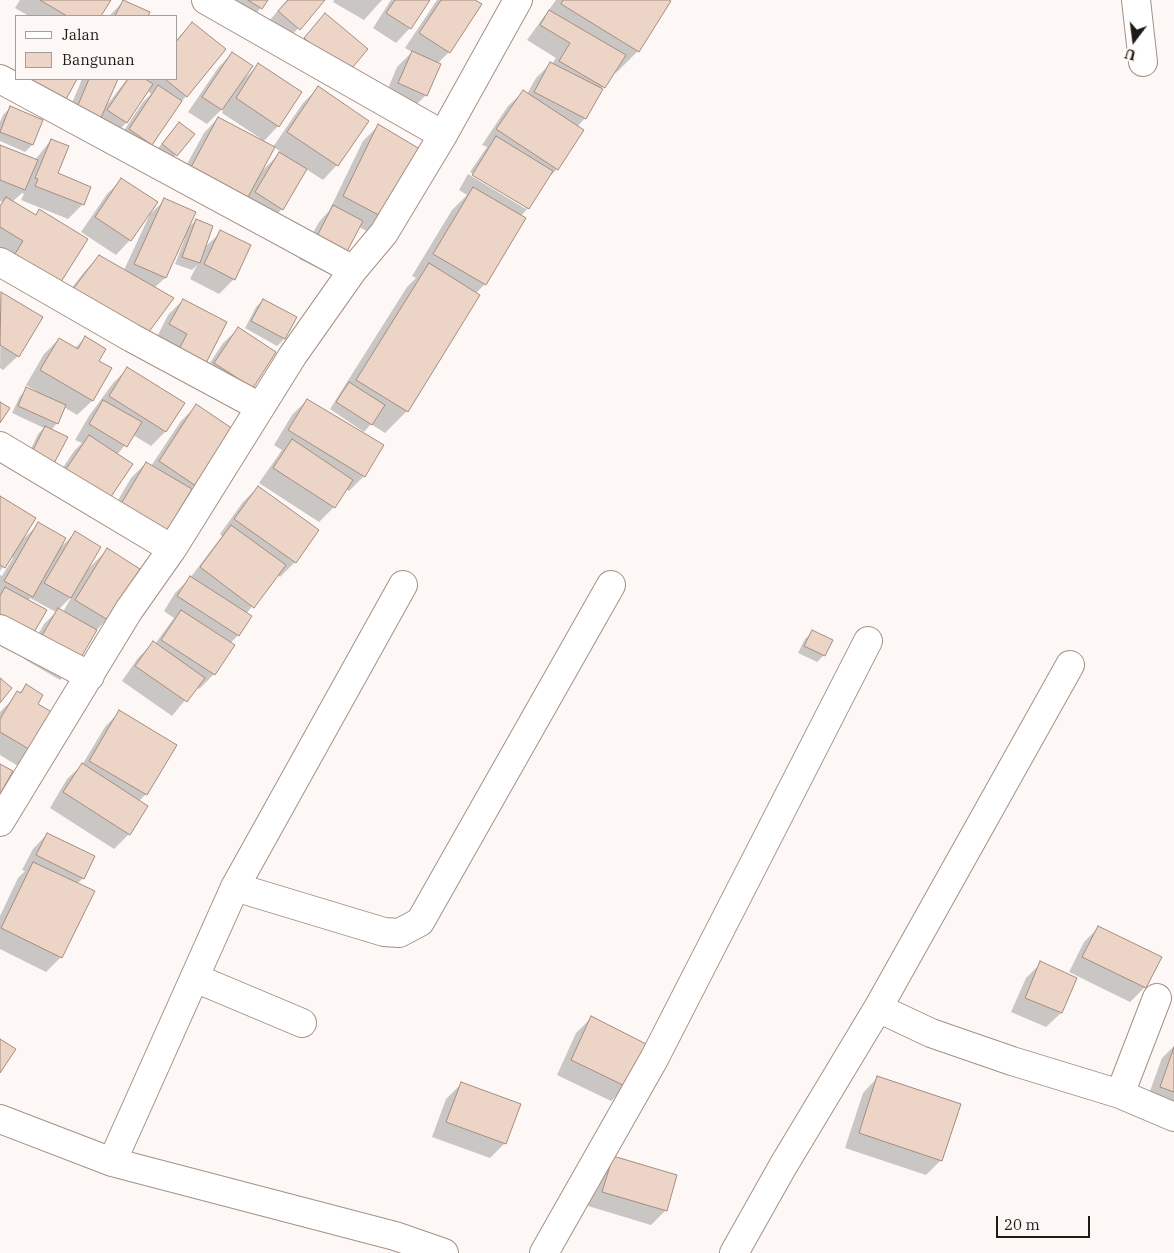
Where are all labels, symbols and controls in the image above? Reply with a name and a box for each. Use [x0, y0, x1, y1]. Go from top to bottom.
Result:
legend [15, 15, 178, 80]
north arrow [1109, 15, 1159, 65]
text: Jalan [62, 25, 99, 44]
text: U [1123, 44, 1138, 65]
text: Bangunan [62, 50, 135, 69]
scale bar [999, 1206, 1093, 1238]
text: 20 m [1004, 1215, 1040, 1234]

